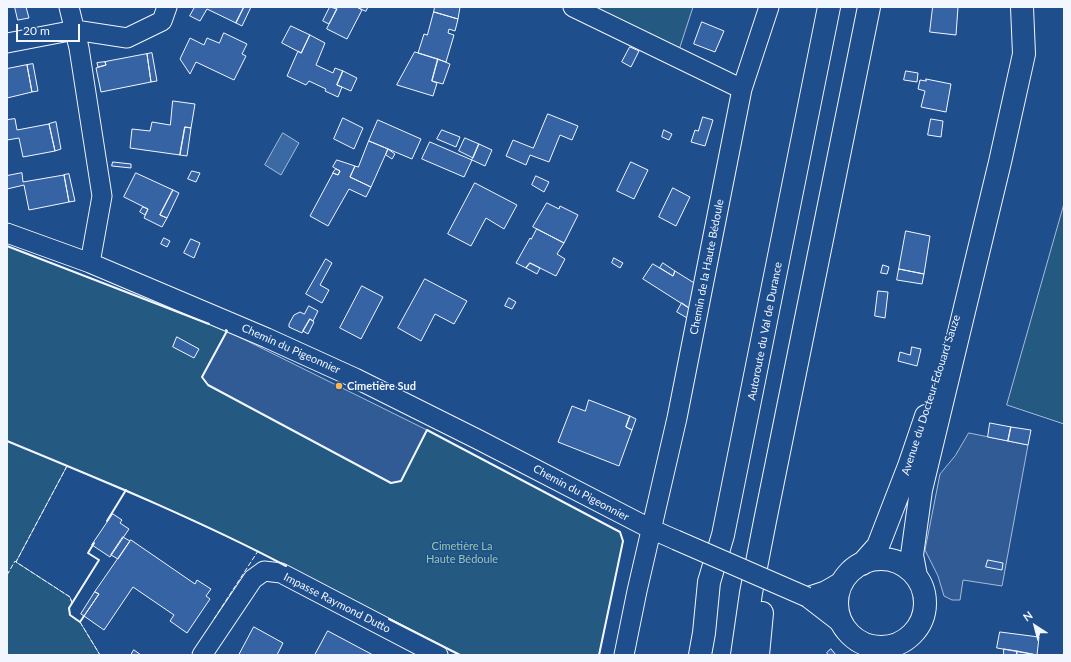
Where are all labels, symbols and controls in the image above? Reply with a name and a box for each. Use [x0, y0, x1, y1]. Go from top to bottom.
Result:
scale bar [18, 16, 82, 42]
text: 20 m [23, 23, 50, 38]
street label: Chemin de la Haute Bédoule [687, 198, 727, 336]
street label: Autoroute du Val de Durance [745, 261, 785, 401]
street label: Avenue du Docteur Edouard Sauze [899, 313, 963, 477]
street label: Chemin du Pigeonnier [240, 321, 342, 377]
place label: Cimetière Sud [347, 379, 416, 393]
marker: Cimetière Sud [334, 381, 344, 391]
street label: Chemin du Pigeonnier [531, 462, 631, 524]
park label: Cimetière La Haute Bédoule [426, 539, 498, 565]
street label: Impasse Raymond Dutto [281, 570, 393, 636]
north arrow [1015, 606, 1055, 646]
text: N [1020, 608, 1035, 624]

